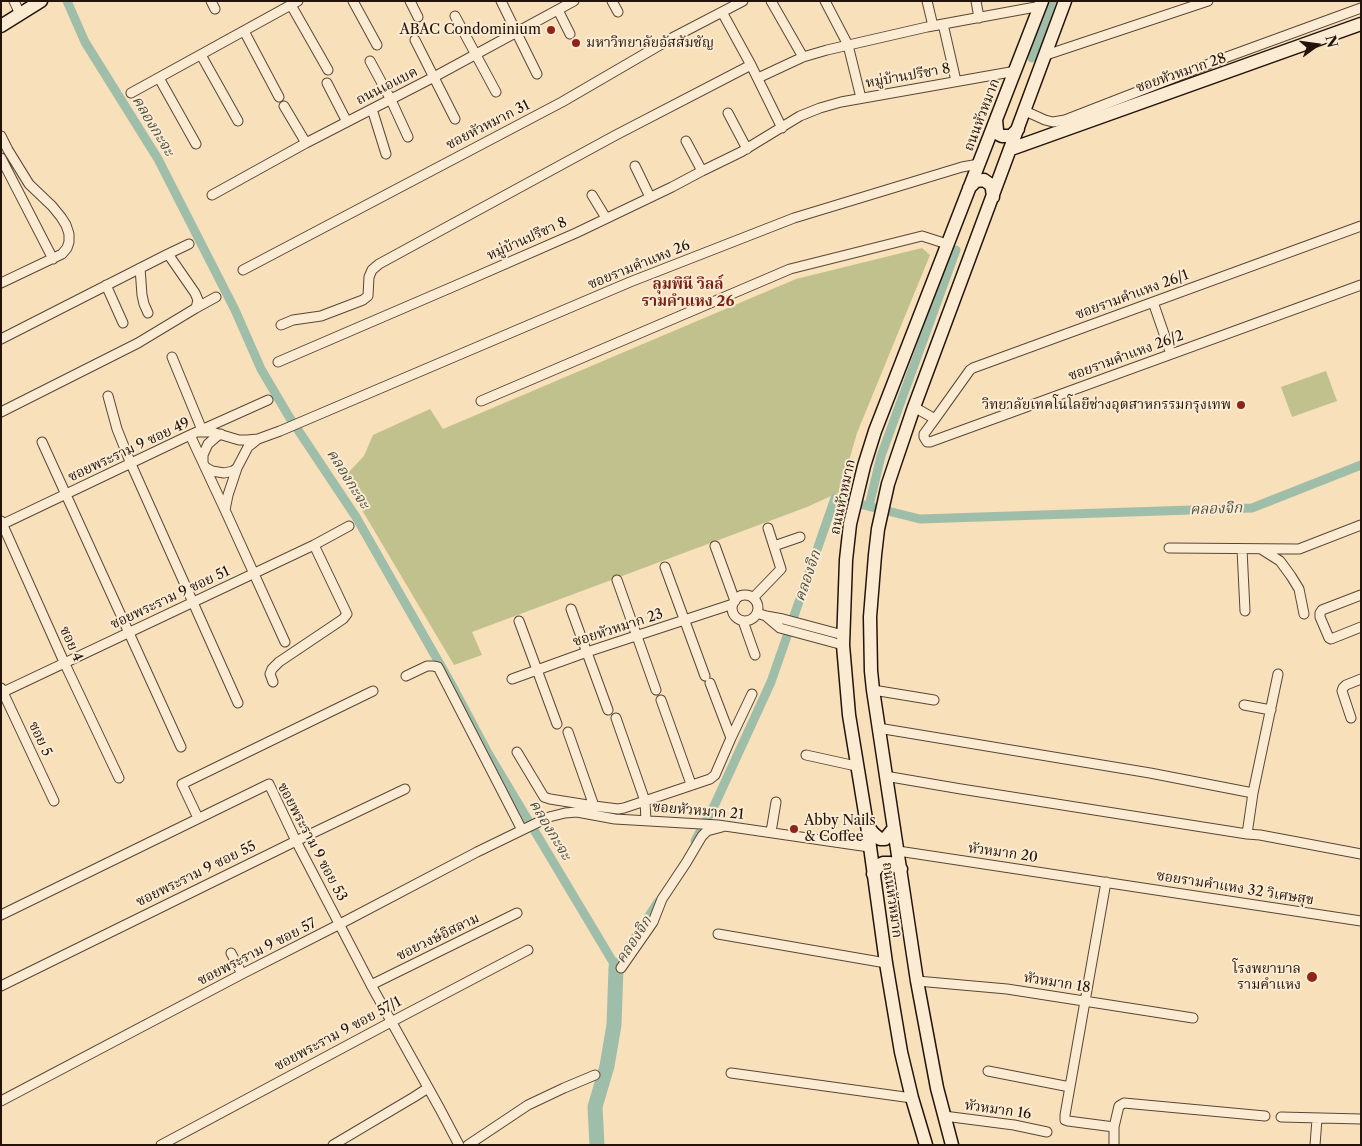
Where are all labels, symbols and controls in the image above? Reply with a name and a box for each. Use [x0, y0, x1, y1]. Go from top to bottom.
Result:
north arrow [1292, 20, 1342, 70]
place label: ABAC Condominium [399, 22, 541, 38]
marker: ABAC Condominium [545, 24, 557, 36]
text: N [1321, 33, 1342, 49]
place label: มหาวิทยาลัยอัสสัมชัญ [586, 35, 714, 51]
marker: มหาวิทยาลัยอัสสัมชัญ [570, 37, 582, 49]
street label: ซอยหัวหมาก 28 [1134, 50, 1228, 96]
street label: หมู่บ้านปรีชา 8 [864, 60, 952, 92]
street label: ถนนเอแบค [353, 63, 421, 109]
street label: ถนนหัวหมาก [960, 76, 1004, 154]
water label: คลองกะจะ [128, 93, 178, 159]
street label: ซอยหัวหมาก 31 [443, 97, 533, 153]
street label: หมู่บ้านปรีชา 8 [484, 214, 570, 264]
street label: ซอยรามคำแหง 26 [585, 237, 693, 293]
street label: ซอยรามคำแหง 26/1 [1073, 267, 1191, 323]
district label: ลุมพินี วิลล์ รามคำแหง 26 [642, 276, 734, 311]
street label: ซอยรามคำแหง 26/2 [1066, 327, 1186, 385]
place label: วิทยาลัยเทคโนโลยีช่างอุตสาหกรรมกรุงเทพ [982, 397, 1231, 413]
marker: วิทยาลัยเทคโนโลยีช่างอุตสาหกรรมกรุงเทพ [1235, 399, 1247, 411]
street label: ซอยพระราม 9 ซอย 49 [65, 414, 193, 486]
water label: คลองกะจะ [323, 446, 373, 512]
street label: ถนนหัวหมาก [827, 458, 859, 536]
water label: คลองจิก [1189, 499, 1243, 519]
water label: คลองจิก [791, 548, 825, 604]
street label: ซอยพระราม 9 ซอย 51 [108, 563, 232, 633]
street label: ซอยหัวหมาก 23 [571, 606, 665, 650]
street label: ซอย 4 [56, 624, 86, 664]
street label: ซอย 5 [25, 719, 55, 759]
street label: ซอยพระราม 9 ซอย 53 [274, 780, 350, 904]
water label: คลองกะจะ [525, 797, 575, 863]
street label: ซอยหัวหมาก 21 [651, 799, 745, 823]
place label: Abby Nails & Coffee [804, 813, 876, 846]
marker: Abby Nails & Coffee [788, 823, 800, 835]
street label: ซอยพระราม 9 ซอย 55 [133, 838, 259, 910]
street label: หัวหมาก 20 [967, 840, 1039, 866]
street label: ถนนหัวหมาก [878, 861, 906, 939]
street label: ซอยรามคำแหง 32 วิเศษสุข [1155, 867, 1315, 909]
street label: ซอยวงษ์อิสลาม [394, 910, 482, 964]
water label: คลองจิก [612, 913, 656, 967]
street label: ซอยพระราม 9 ซอย 57 [195, 915, 319, 989]
place label: โรงพยาบาล รามคำแหง [1232, 961, 1301, 994]
street label: หัวหมาก 18 [1022, 969, 1092, 997]
marker: โรงพยาบาล รามคำแหง [1305, 970, 1319, 984]
street label: ซอยพระราม 9 ซอย 57/1 [272, 993, 404, 1075]
street label: หัวหมาก 16 [964, 1097, 1032, 1123]

